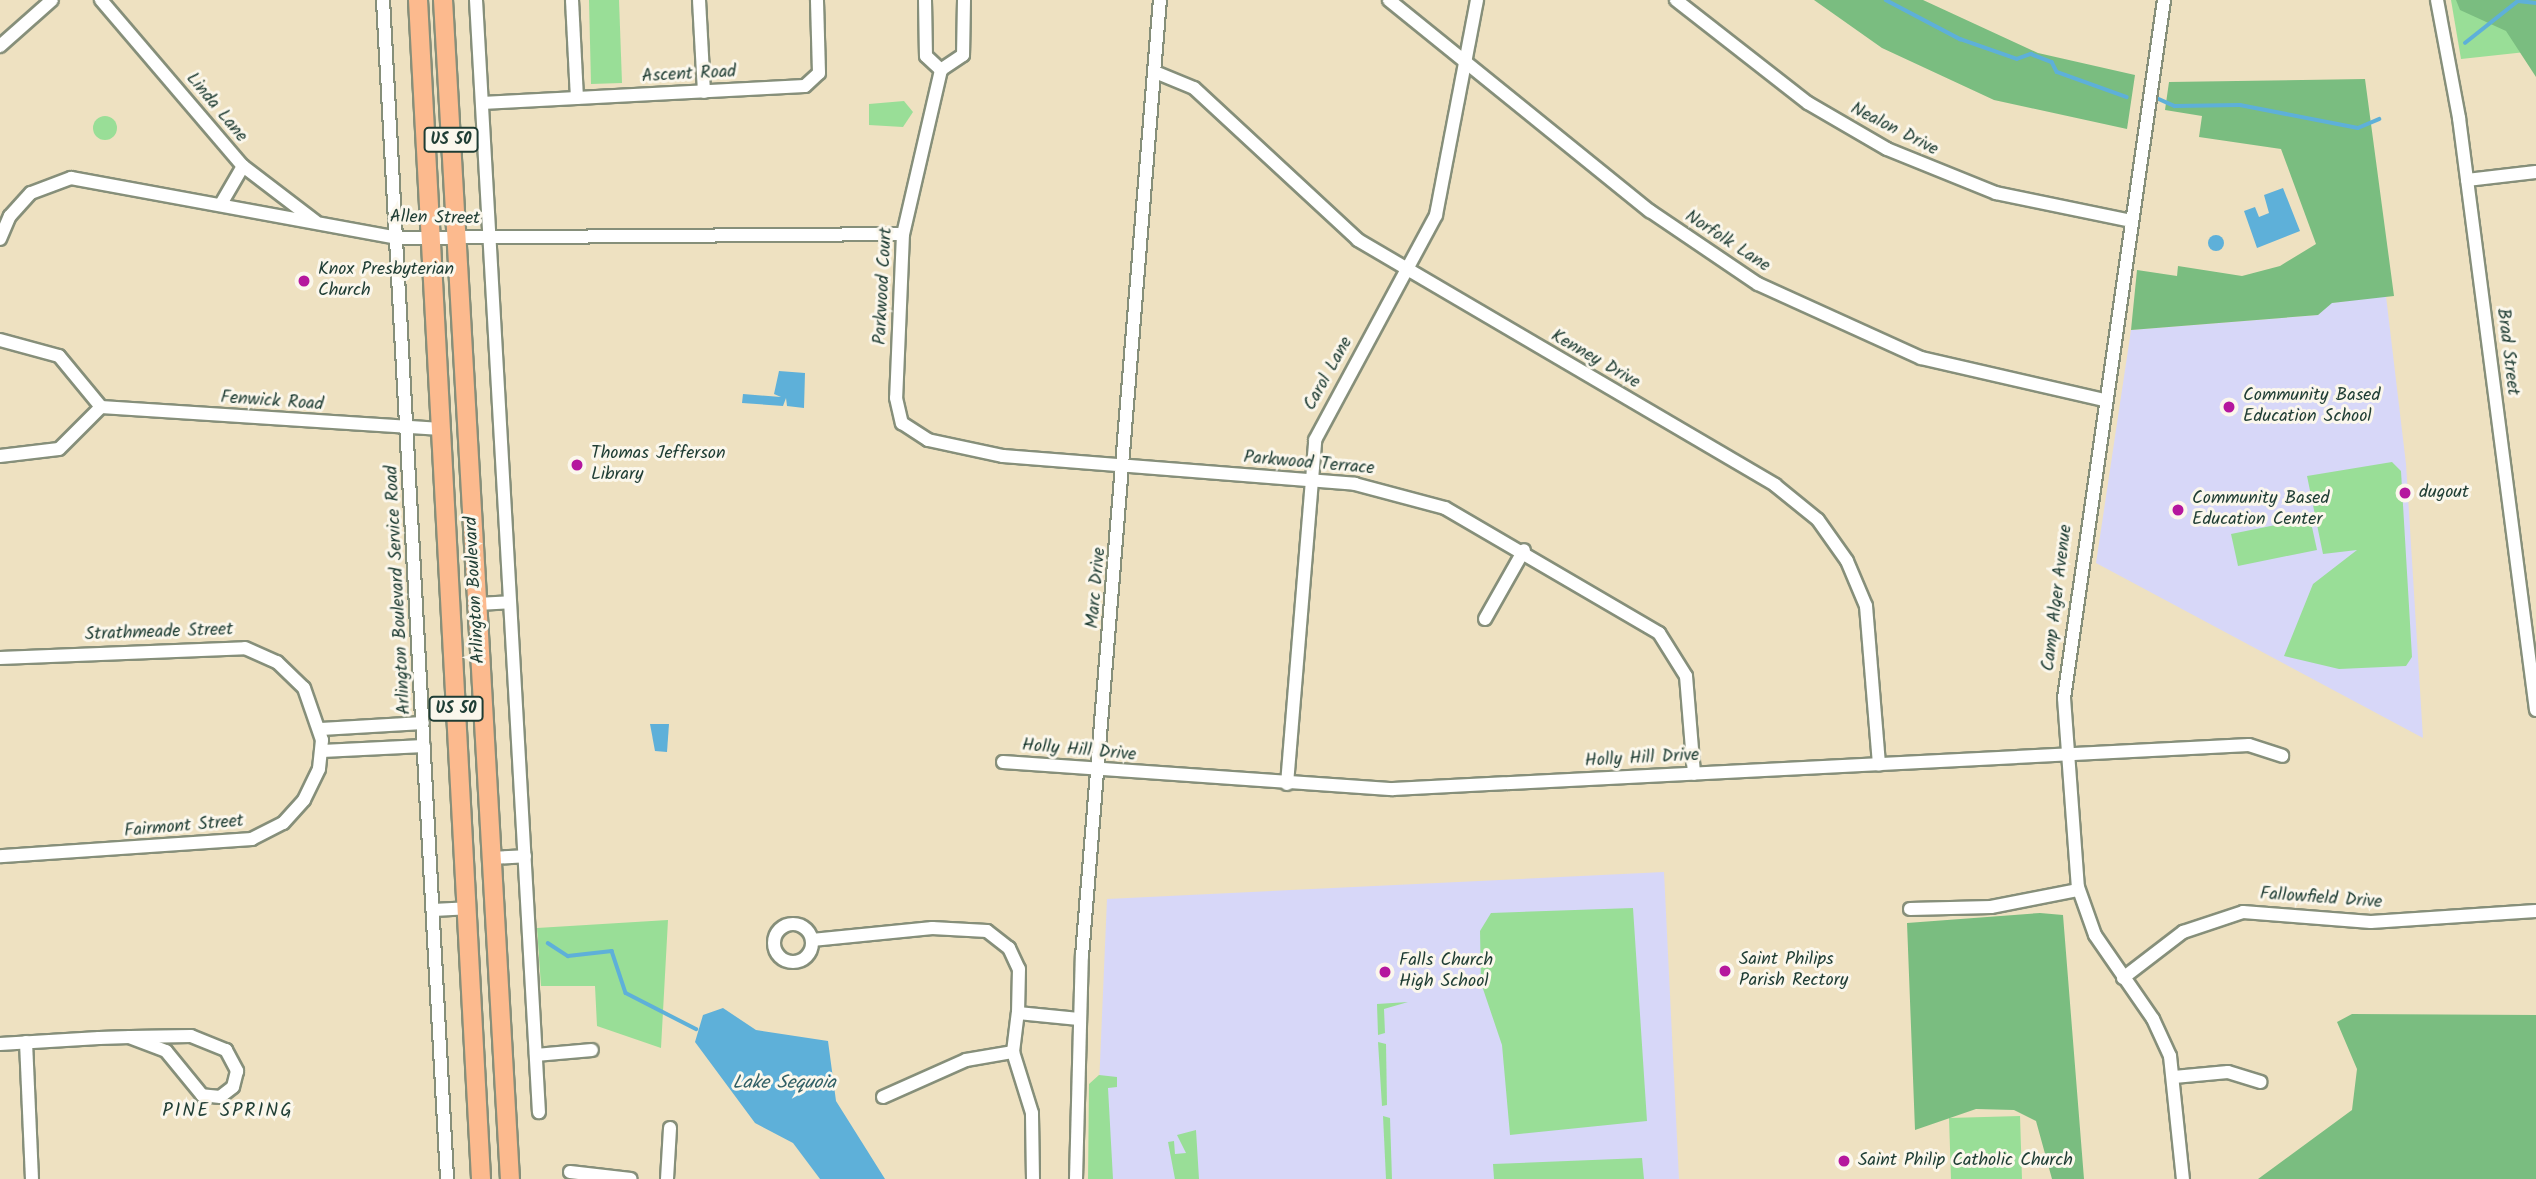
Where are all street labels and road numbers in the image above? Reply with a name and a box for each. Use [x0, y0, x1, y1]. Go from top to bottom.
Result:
street label: Ascent Road [641, 62, 737, 88]
street label: Linda Lane [181, 69, 251, 147]
street label: Nealon Drive [1846, 99, 1942, 161]
road number: US 50 [423, 128, 479, 152]
street label: Norfolk Lane [1680, 206, 1774, 278]
street label: Allen Street [390, 207, 480, 231]
street label: Parkwood Court [870, 227, 898, 345]
street label: Brad Street [2491, 307, 2523, 397]
street label: Kenney Drive [1547, 326, 1643, 394]
street label: Carol Lane [1300, 333, 1358, 415]
street label: Fenwick Road [220, 388, 324, 416]
street label: Parkwood Terrace [1243, 448, 1375, 480]
street label: Arlington Boulevard Service Road [382, 465, 416, 715]
street label: Arlington Boulevard [461, 516, 491, 664]
street label: Camp Alger Avenue [2038, 523, 2078, 673]
street label: Marc Drive [1083, 547, 1111, 629]
street label: Strathmeade Street [84, 620, 234, 646]
road number: US 50 [428, 696, 484, 722]
street label: Holly Hill Drive [1021, 735, 1137, 767]
street label: Holly Hill Drive [1584, 745, 1700, 773]
street label: Fairmont Street [123, 811, 245, 843]
street label: Fallowfield Drive [2259, 884, 2383, 914]

